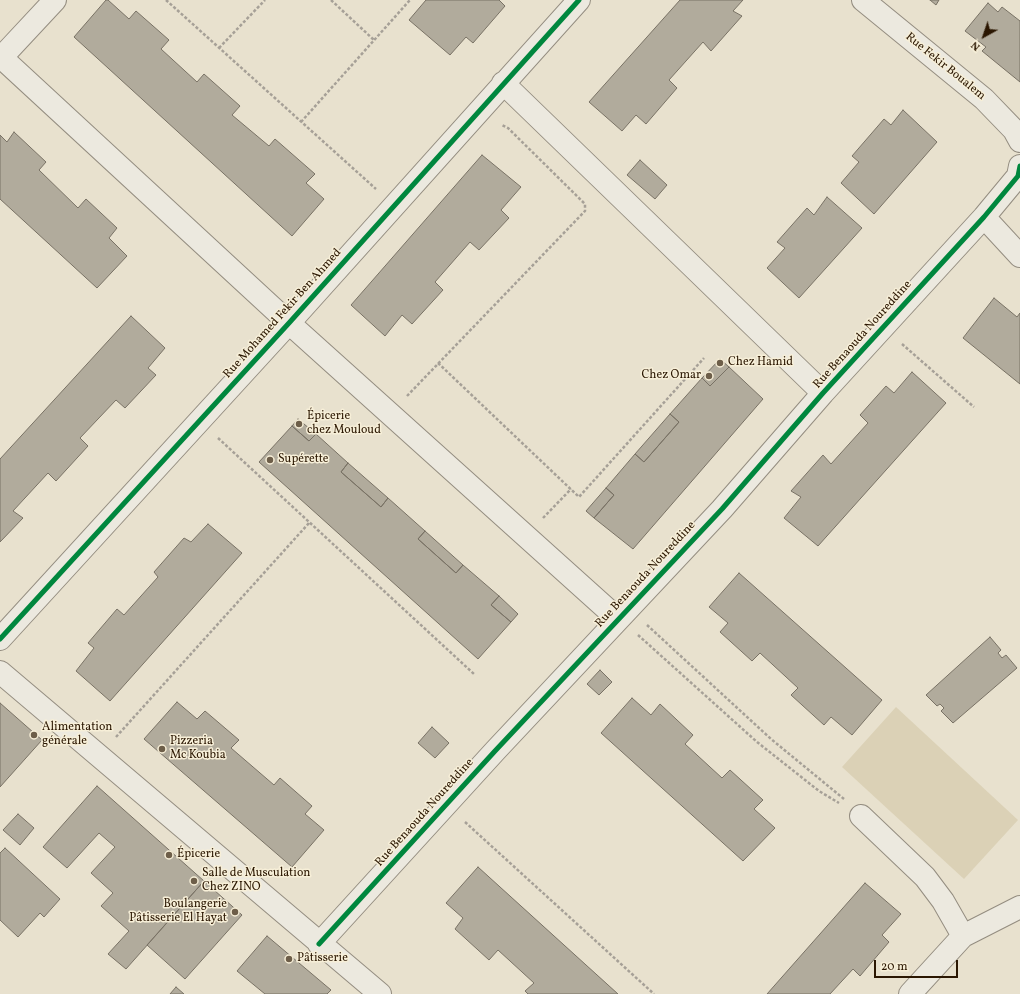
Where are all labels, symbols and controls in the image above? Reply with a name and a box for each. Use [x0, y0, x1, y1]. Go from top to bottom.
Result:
north arrow [964, 16, 1004, 56]
street label: Rue Fekir Boualem [902, 30, 988, 104]
text: N [968, 37, 984, 54]
street label: Rue Mohamed Fekir Ben Ahmed [221, 246, 345, 382]
street label: Rue Benaouda Noureddine [811, 278, 915, 392]
place label: Chez Hamid [728, 356, 793, 370]
marker: Chez Hamid [715, 358, 725, 368]
place label: Chez Omar [642, 369, 701, 383]
marker: Chez Omar [704, 371, 714, 381]
place label: Épicerie chez Mouloud [307, 410, 381, 438]
marker: Épicerie chez Mouloud [294, 419, 304, 429]
place label: Supérette [278, 453, 329, 467]
marker: Supérette [265, 455, 275, 465]
street label: Rue Benaouda Noureddine [593, 519, 699, 631]
place label: Alimentation générale [42, 721, 112, 749]
marker: Alimentation générale [29, 730, 39, 740]
place label: Pizzeria Mc Koubia [170, 735, 226, 763]
marker: Pizzeria Mc Koubia [157, 744, 167, 754]
street label: Rue Benaouda Noureddine [373, 756, 477, 870]
place label: Épicerie [177, 848, 220, 862]
marker: Épicerie [164, 850, 174, 860]
place label: Salle de Musculation Chez ZINO [202, 867, 310, 895]
marker: Salle de Musculation Chez ZINO [189, 876, 199, 886]
place label: Boulangerie Pâtisserie El Hayat [129, 898, 227, 926]
marker: Boulangerie Pâtisserie El Hayat [230, 907, 240, 917]
place label: Pâtisserie [297, 952, 348, 966]
scale bar [876, 952, 960, 978]
marker: Pâtisserie [284, 954, 294, 964]
text: 20 m [881, 959, 908, 975]

